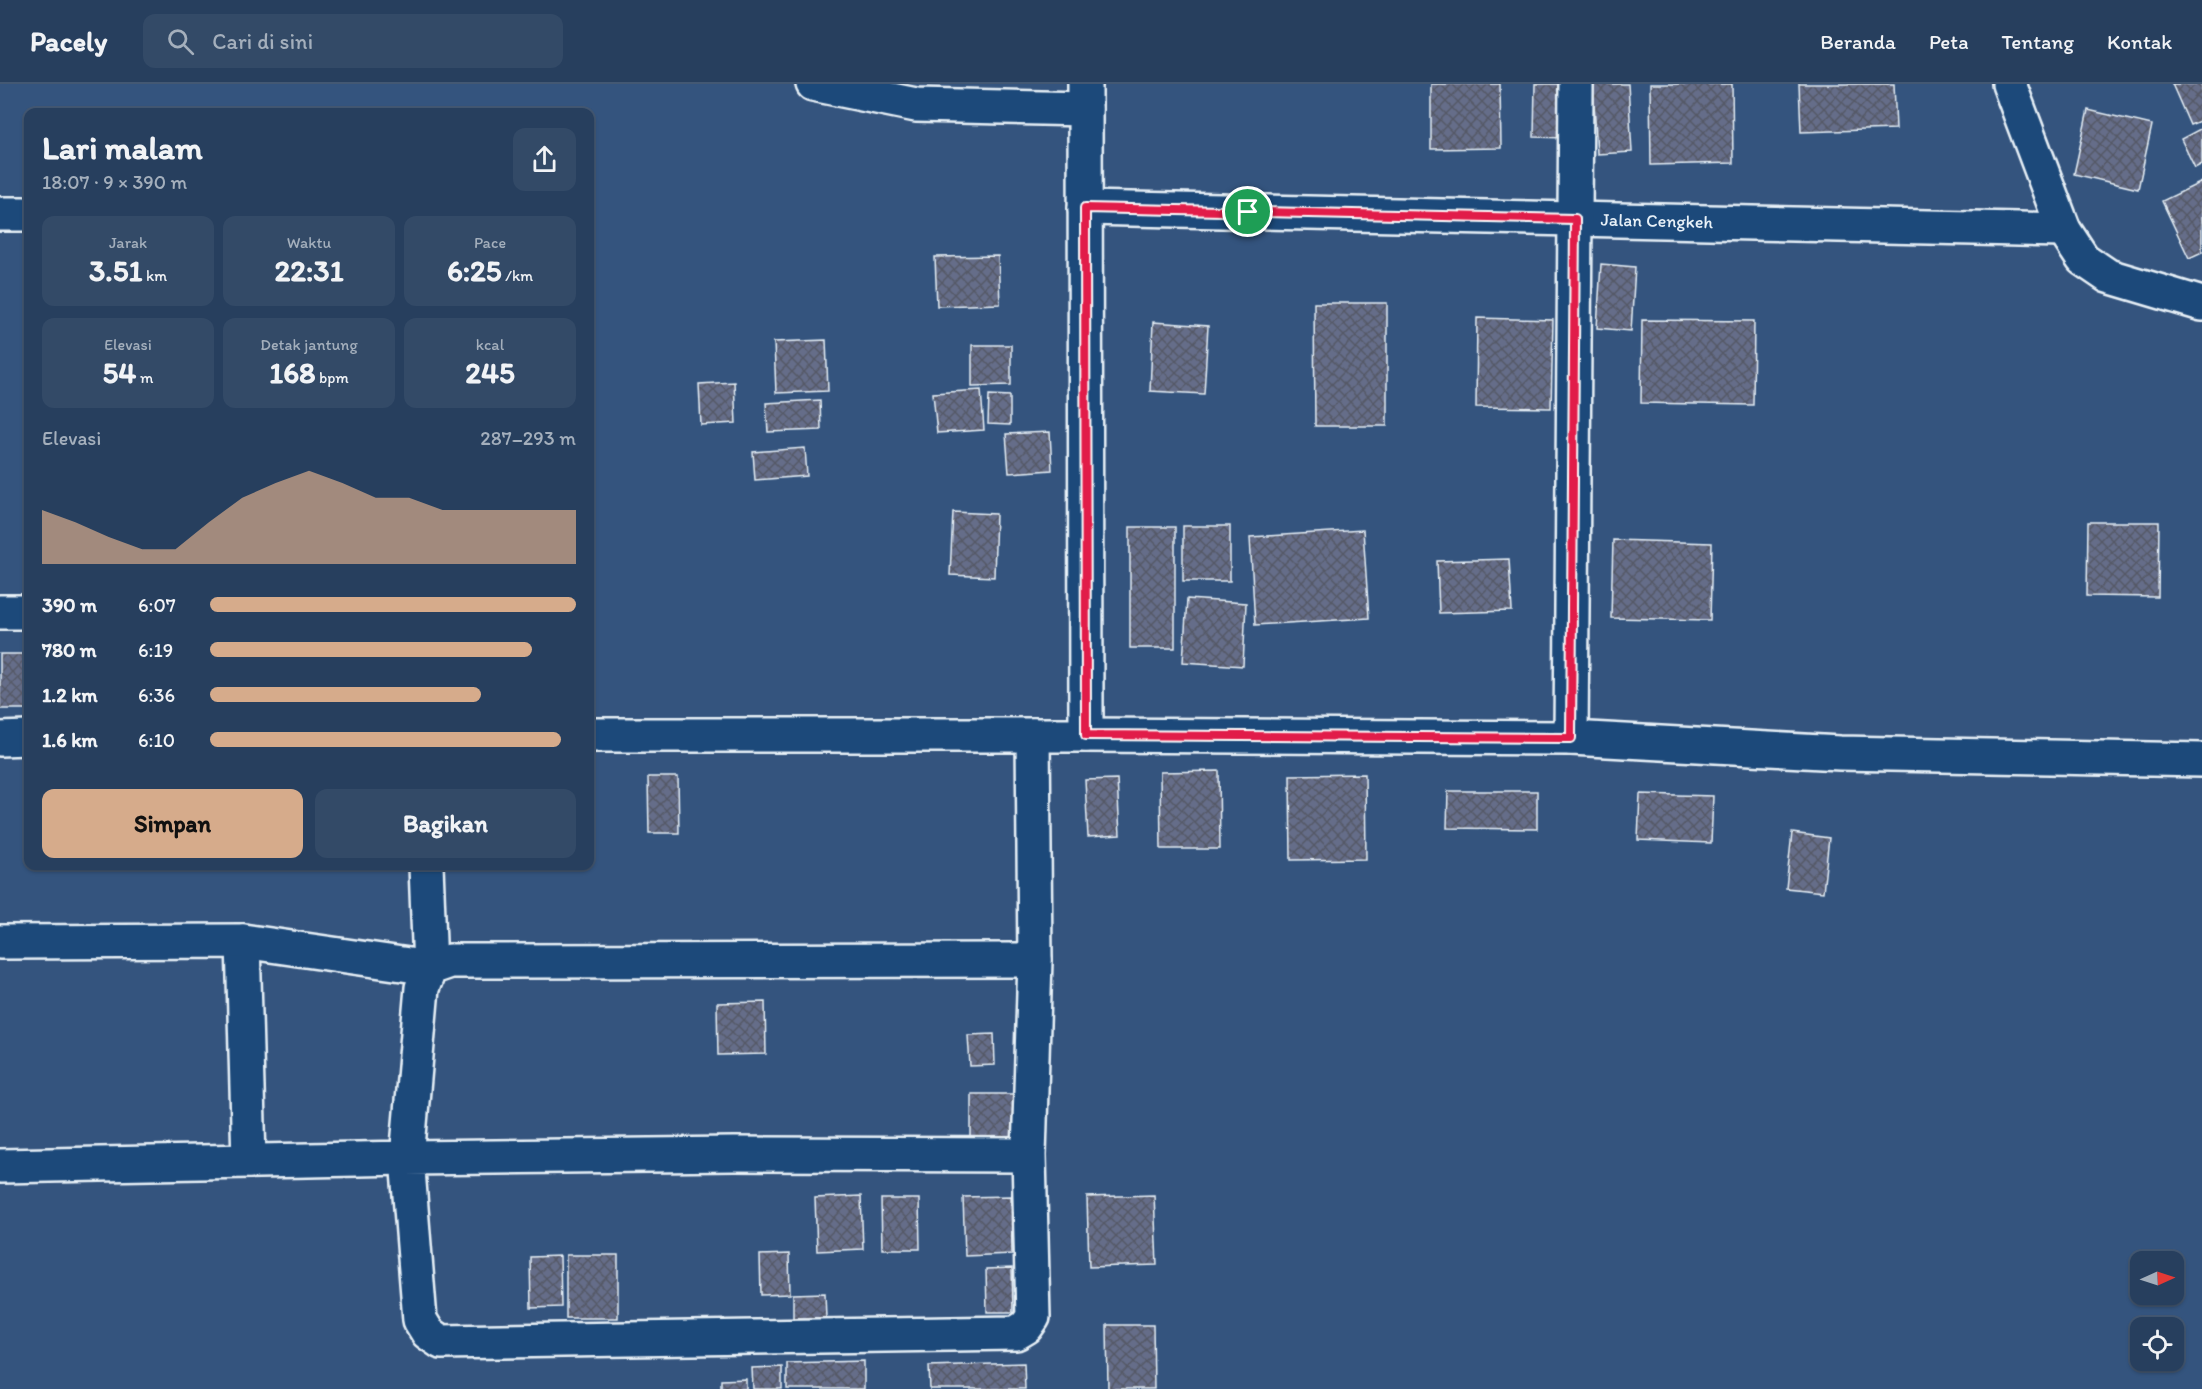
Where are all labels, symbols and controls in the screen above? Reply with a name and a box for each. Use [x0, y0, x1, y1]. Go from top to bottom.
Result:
search box [143, 14, 563, 68]
text: Pacely [30, 24, 107, 58]
icon: search [164, 25, 197, 58]
text: Cari di sini [212, 28, 313, 55]
text: Beranda [1820, 29, 1896, 54]
text: Peta [1929, 29, 1969, 54]
text: Tentang [2002, 29, 2074, 54]
text: Kontak [2107, 29, 2172, 54]
text: Lari malam [42, 128, 203, 167]
button: share [513, 128, 576, 191]
text: 18:07 · 9 × 390 m [42, 170, 187, 194]
pin [1222, 186, 1273, 237]
icon: arrive [1231, 195, 1264, 228]
street label: Jalan Cengkeh [1600, 209, 1714, 233]
text: Jarak [109, 233, 147, 252]
text: Waktu [287, 233, 331, 252]
text: Pace [474, 233, 506, 252]
text: 3.51 [89, 252, 142, 289]
text: 22:31 [274, 252, 344, 289]
text: 6:25 [447, 252, 502, 289]
text: km [142, 266, 167, 285]
text: /km [502, 266, 533, 285]
text: Elevasi [104, 335, 152, 354]
text: Detak jantung [260, 335, 358, 354]
text: kcal [476, 335, 504, 354]
text: 54 [103, 354, 136, 391]
text: 168 [269, 354, 315, 391]
text: 245 [465, 354, 515, 391]
text: m [136, 368, 153, 387]
text: bpm [315, 368, 349, 387]
text: Elevasi [42, 426, 101, 450]
text: 287–293 m [480, 426, 576, 450]
text: 390 m [42, 593, 97, 617]
text: 6:07 [138, 593, 176, 617]
text: 780 m [42, 638, 97, 662]
text: 6:19 [138, 638, 173, 662]
text: 1.2 km [42, 683, 98, 707]
text: 6:36 [138, 683, 175, 707]
text: 1.6 km [42, 728, 98, 752]
text: 6:10 [138, 728, 175, 752]
button: Simpan [42, 789, 303, 858]
button: Bagikan [315, 789, 576, 858]
north arrow [2130, 1251, 2184, 1305]
map controls [2130, 1251, 2184, 1371]
button: locate [2130, 1317, 2184, 1371]

